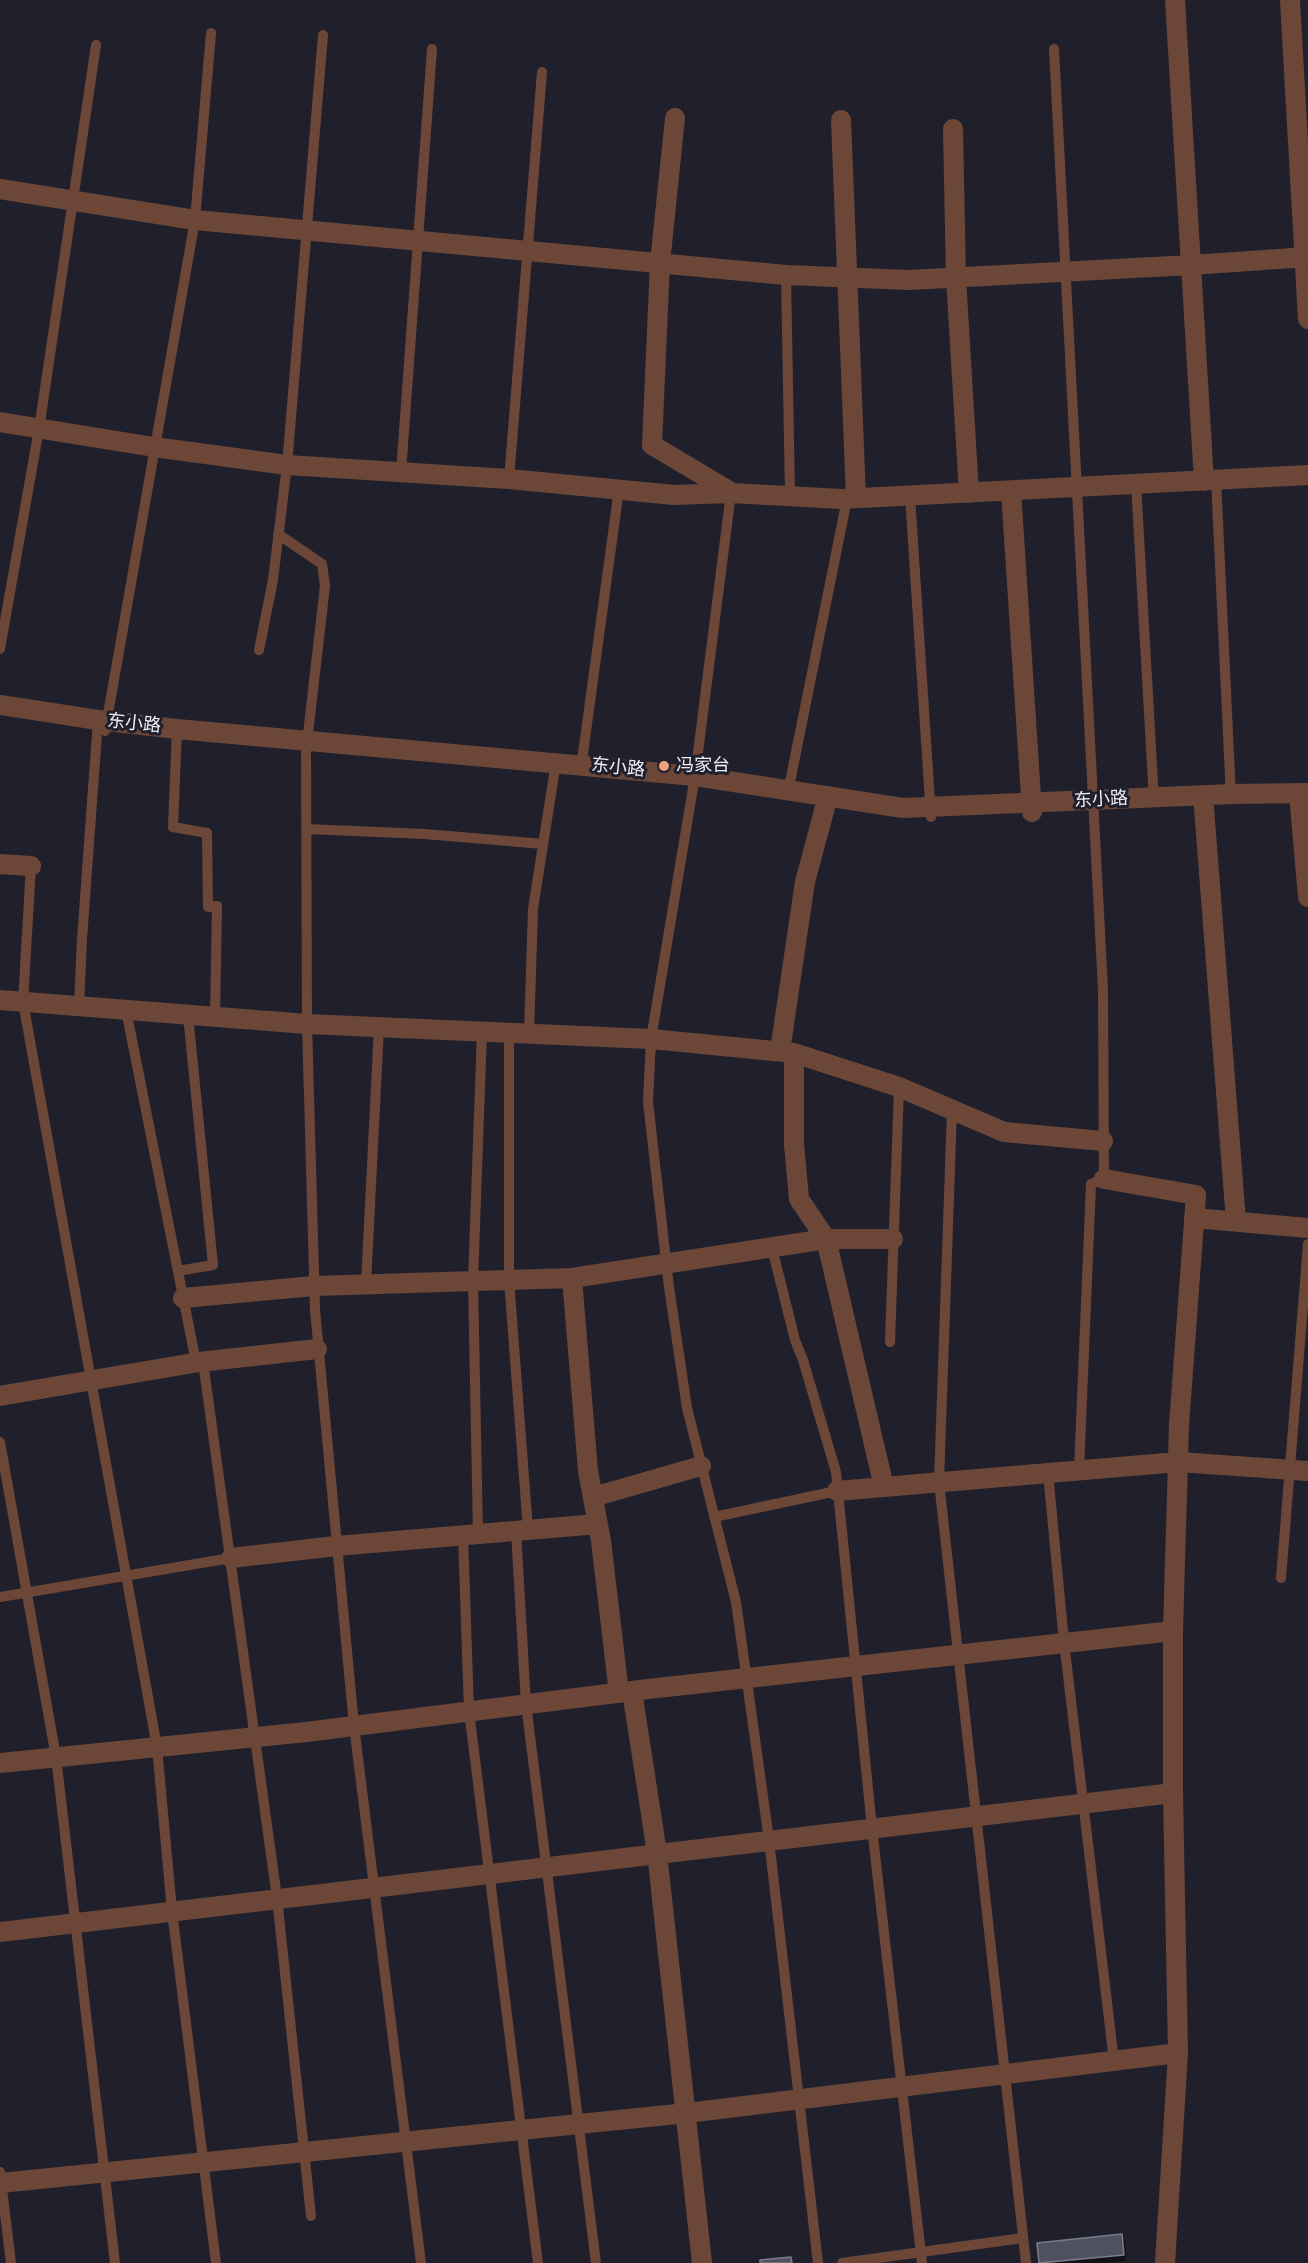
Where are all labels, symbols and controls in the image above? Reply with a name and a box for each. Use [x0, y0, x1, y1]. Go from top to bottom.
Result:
street label: 东小路 [106, 710, 162, 738]
street label: 东小路 [590, 754, 646, 782]
place label: 冯家台 [676, 755, 730, 777]
marker: 冯家台 [657, 759, 671, 773]
street label: 东小路 [1073, 788, 1129, 812]

